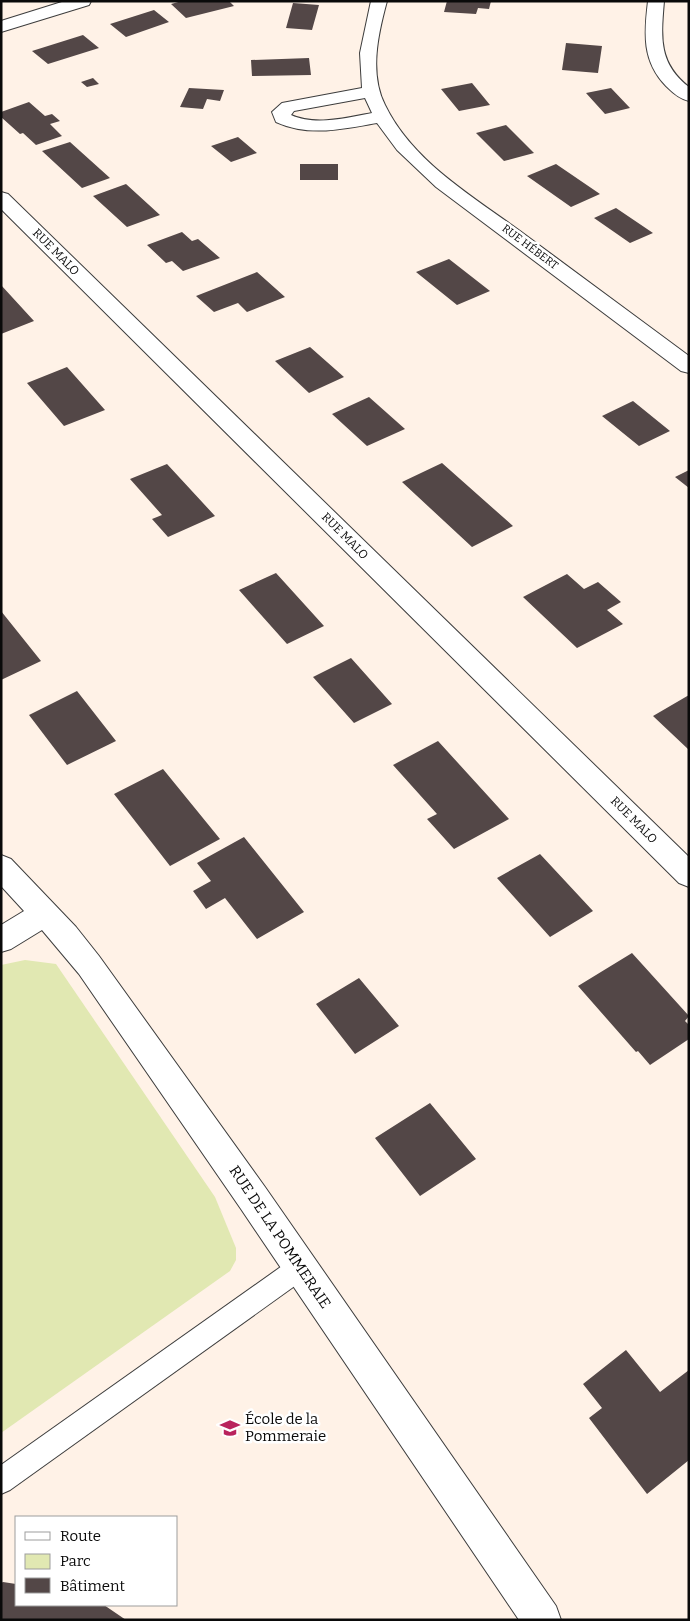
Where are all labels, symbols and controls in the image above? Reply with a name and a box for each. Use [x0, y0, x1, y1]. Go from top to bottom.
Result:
street label: RUE HÉBERT [499, 221, 562, 273]
street label: RUE MALO [30, 226, 82, 278]
street label: RUE MALO [319, 510, 371, 562]
street label: RUE MALO [608, 794, 660, 846]
street label: RUE DE LA POMMERAIE [225, 1162, 335, 1312]
place label: École de la Pommeraie [245, 1410, 326, 1445]
school or university icon: École de la Pommeraie [219, 1417, 241, 1439]
legend [15, 1516, 178, 1606]
text: Route [60, 1527, 101, 1545]
text: Parc [60, 1552, 91, 1570]
text: Bâtiment [60, 1577, 125, 1595]

